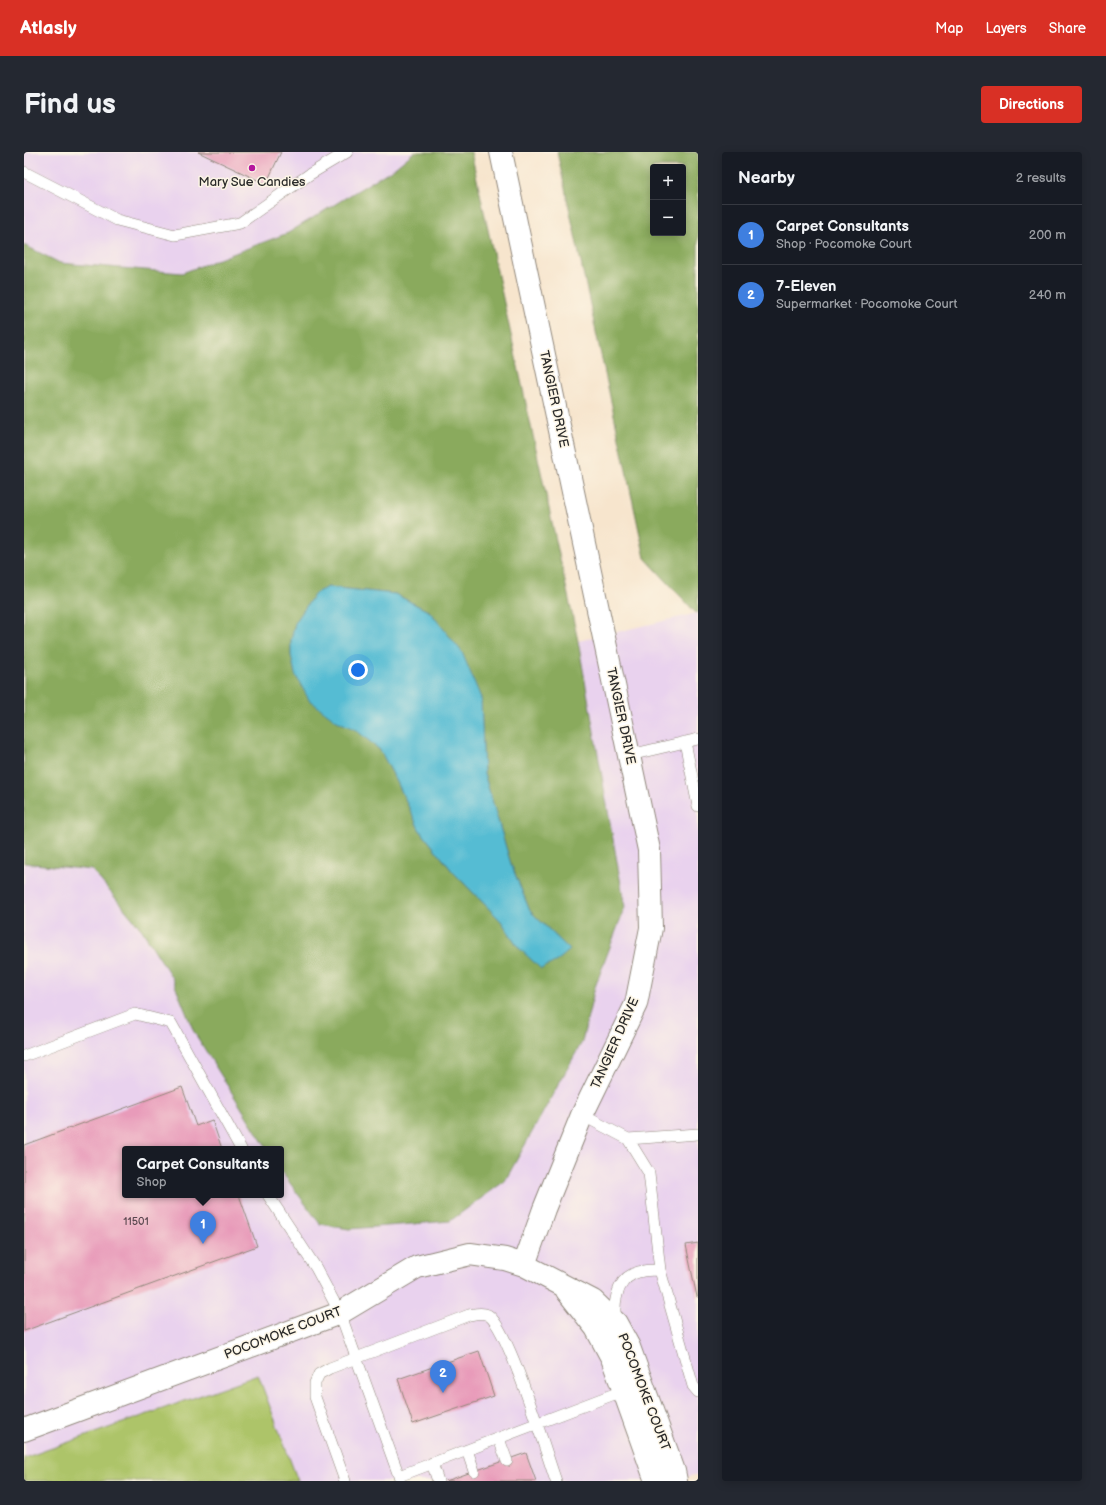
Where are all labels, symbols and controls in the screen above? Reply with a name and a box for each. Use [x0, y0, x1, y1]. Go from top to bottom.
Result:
text: Atlasly [20, 17, 77, 40]
text: Map [935, 20, 963, 37]
text: Layers [985, 20, 1027, 37]
text: Share [1049, 20, 1086, 37]
button: Directions [981, 86, 1082, 123]
text: Find us [24, 88, 116, 121]
marker: Mary Sue Candies [247, 163, 257, 173]
map controls [650, 164, 686, 236]
button: + [650, 164, 686, 200]
text: Nearby [738, 168, 795, 188]
text: 2 results [1016, 170, 1066, 186]
place label: Mary Sue Candies [198, 174, 306, 190]
button: − [650, 200, 686, 236]
text: Carpet Consultants [776, 217, 909, 236]
text: 1 [748, 227, 754, 243]
text: 200 m [1029, 227, 1066, 243]
text: Shop · Pocomoke Court [776, 236, 912, 252]
text: 7-Eleven [776, 277, 836, 296]
text: 2 [747, 287, 755, 303]
text: 240 m [1029, 287, 1066, 303]
text: Supermarket · Pocomoke Court [776, 296, 958, 312]
street label: TANGIER DRIVE [536, 349, 572, 449]
your location [348, 660, 368, 680]
street label: TANGIER DRIVE [603, 666, 639, 766]
street label: TANGIER DRIVE [588, 994, 643, 1091]
popup [122, 1146, 284, 1198]
text: Carpet Consultants [137, 1155, 269, 1174]
text: Shop [137, 1174, 167, 1190]
pin: 1 [190, 1211, 216, 1244]
house number: 11501 [123, 1215, 149, 1228]
street label: POCOMOKE COURT [222, 1303, 344, 1363]
street label: POCOMOKE COURT [614, 1331, 674, 1453]
pin: 2 [430, 1360, 456, 1393]

